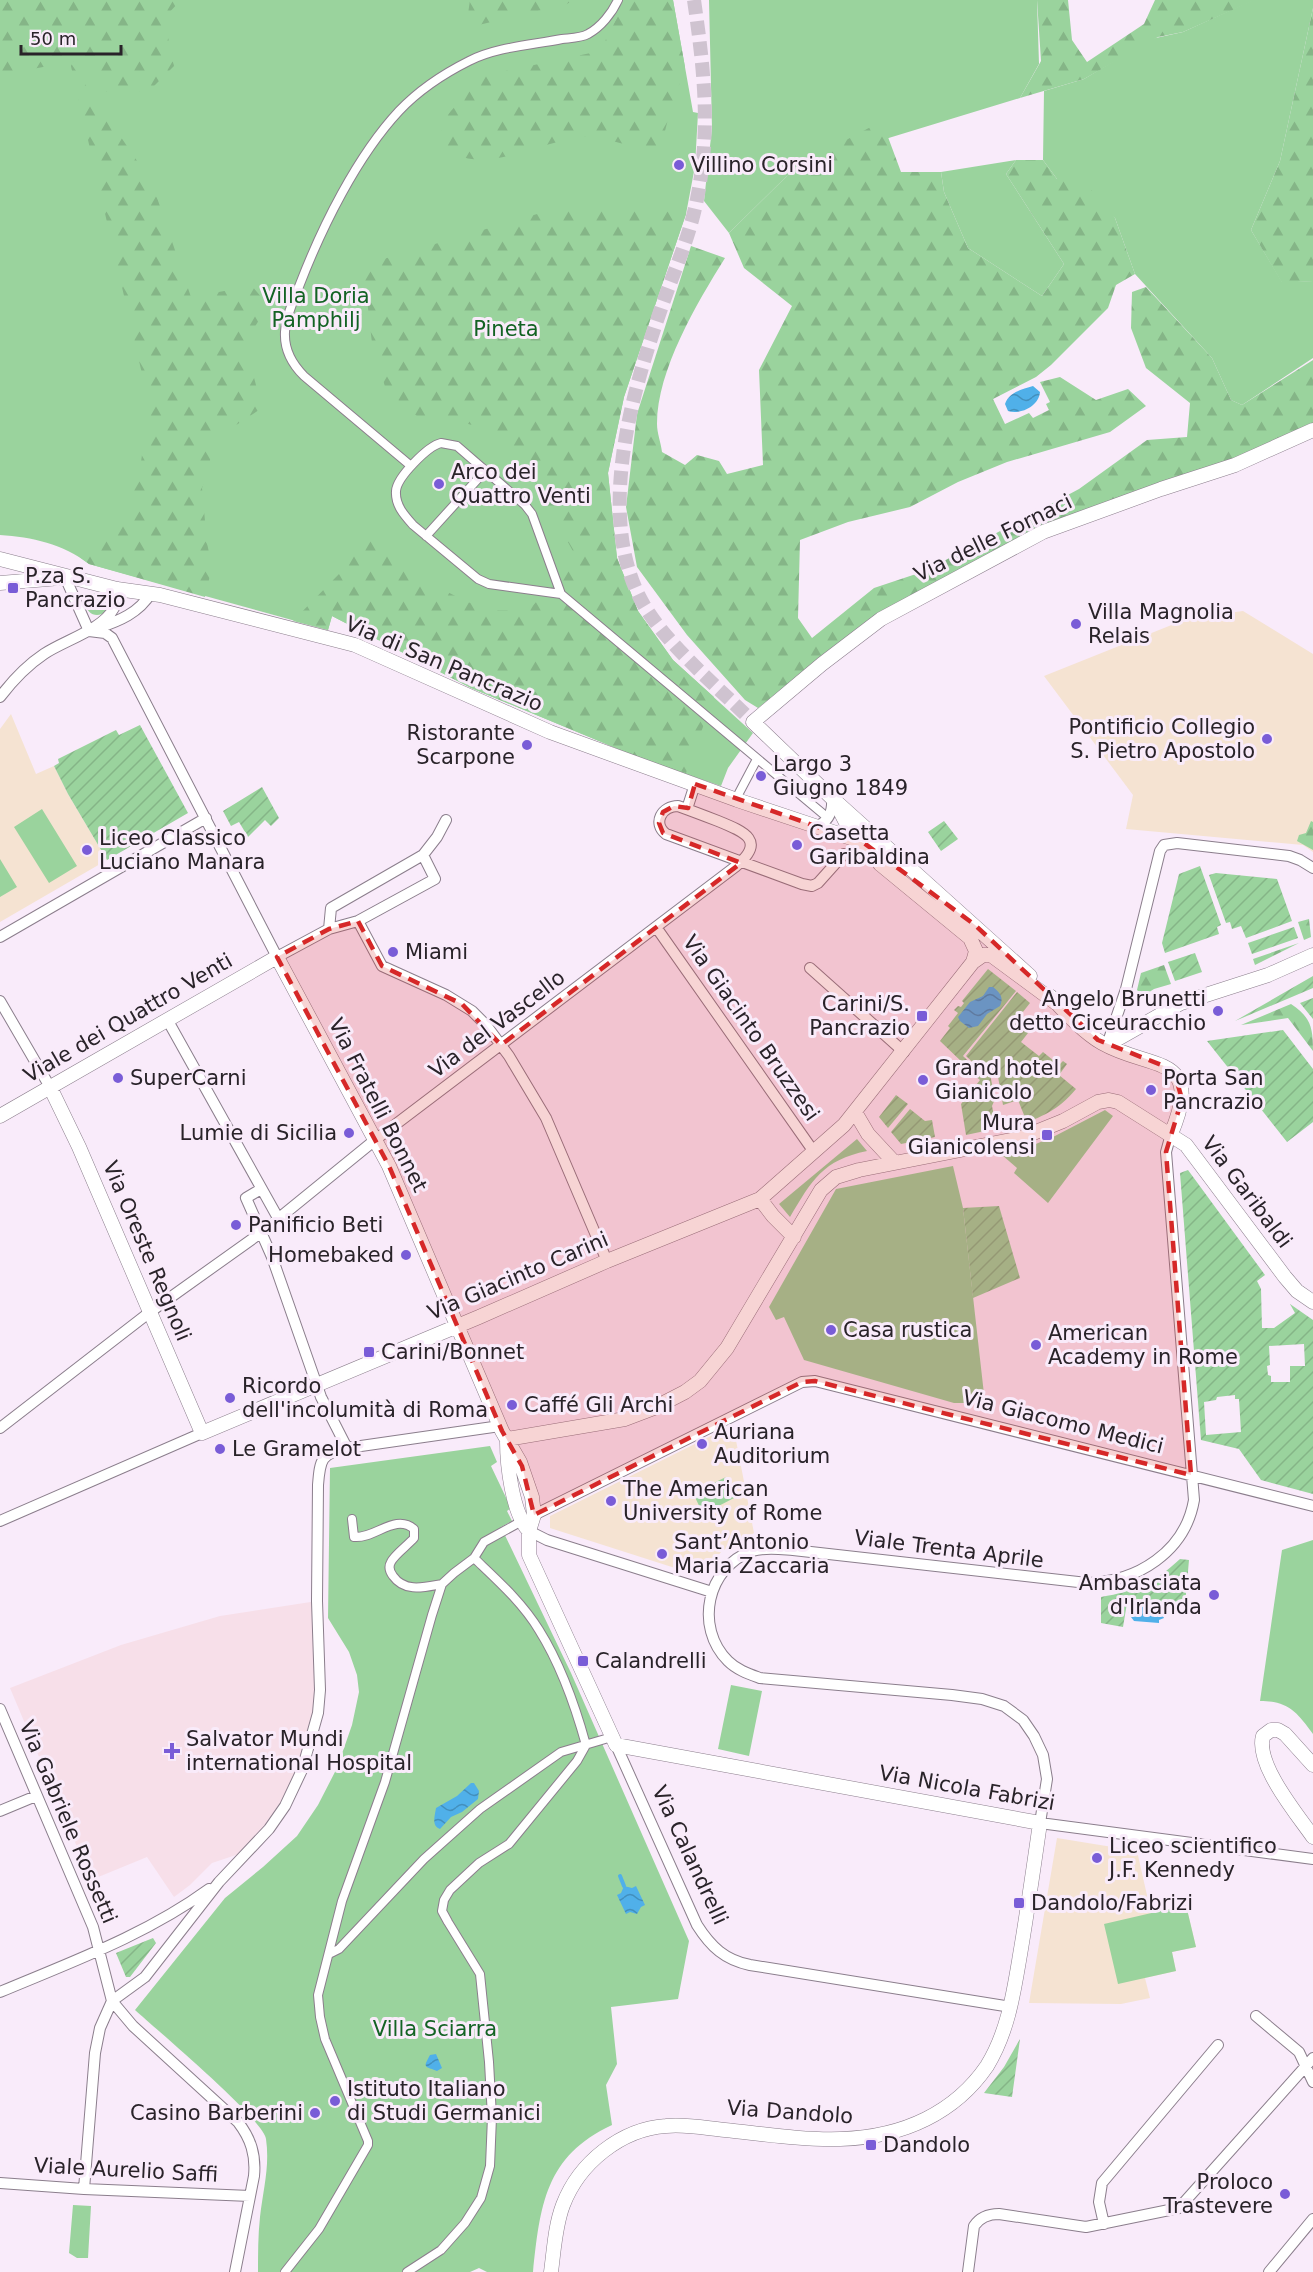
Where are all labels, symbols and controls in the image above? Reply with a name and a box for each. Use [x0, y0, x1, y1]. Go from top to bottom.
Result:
scale bar [21, 18, 122, 56]
text: 50 m [30, 28, 76, 49]
place label: Villino Corsini [691, 153, 833, 177]
marker: Villino Corsini [672, 158, 686, 172]
park label: Villa Doria Pamphilj [262, 284, 370, 332]
park label: Pineta [473, 317, 539, 341]
place label: Arco dei Quattro Venti [451, 460, 591, 508]
marker: Arco dei Quattro Venti [432, 477, 446, 491]
street label: Via delle Fornaci [910, 489, 1076, 587]
place label: P.za S. Pancrazio [25, 564, 126, 612]
marker: P.za S. Pancrazio [6, 581, 20, 595]
place label: Villa Magnolia Relais [1088, 600, 1234, 648]
street label: Via di San Pancrazio [342, 612, 546, 716]
marker: Villa Magnolia Relais [1069, 617, 1083, 631]
place label: Pontificio Collegio S. Pietro Apostolo [1069, 715, 1255, 763]
place label: Ristorante Scarpone [407, 721, 515, 769]
marker: Pontificio Collegio S. Pietro Apostolo [1260, 732, 1274, 746]
marker: Ristorante Scarpone [520, 738, 534, 752]
place label: Largo 3 Giugno 1849 [773, 752, 908, 800]
marker: Largo 3 Giugno 1849 [754, 769, 768, 783]
place label: Casetta Garibaldina [809, 821, 930, 869]
place label: Liceo Classico Luciano Manara [99, 826, 265, 874]
marker: Casetta Garibaldina [790, 838, 804, 852]
marker: Liceo Classico Luciano Manara [80, 843, 94, 857]
street label: Via Giacinto Bruzzesi [678, 931, 824, 1125]
place label: Miami [405, 940, 468, 964]
marker: Miami [386, 945, 400, 959]
street label: Viale dei Quattro Venti [20, 948, 236, 1088]
street label: Via del Vascello [424, 965, 570, 1083]
place label: Angelo Brunetti detto Ciceuracchio [1009, 987, 1206, 1035]
place label: Carini/S. Pancrazio [809, 992, 910, 1040]
marker: Angelo Brunetti detto Ciceuracchio [1211, 1004, 1225, 1018]
marker: Carini/S. Pancrazio [915, 1009, 929, 1023]
street label: Via Fratelli Bonnet [324, 1014, 432, 1196]
place label: Grand hotel Gianicolo [935, 1056, 1059, 1104]
place label: SuperCarni [130, 1066, 246, 1090]
place label: Porta San Pancrazio [1163, 1066, 1264, 1114]
marker: SuperCarni [111, 1071, 125, 1085]
marker: Grand hotel Gianicolo [916, 1073, 930, 1087]
marker: Porta San Pancrazio [1144, 1083, 1158, 1097]
place label: Mura Gianicolensi [908, 1111, 1035, 1159]
place label: Lumie di Sicilia [180, 1121, 337, 1145]
marker: Lumie di Sicilia [342, 1126, 356, 1140]
marker: Mura Gianicolensi [1040, 1128, 1054, 1142]
street label: Via Garibaldi [1197, 1131, 1297, 1253]
street label: Via Oreste Regnoli [98, 1157, 196, 1345]
place label: Panificio Beti [248, 1213, 383, 1237]
marker: Panificio Beti [229, 1218, 243, 1232]
street label: Via Giacinto Carini [424, 1227, 612, 1325]
place label: Homebaked [268, 1243, 394, 1267]
marker: Homebaked [399, 1248, 413, 1262]
place label: Casa rustica [843, 1318, 972, 1342]
place label: American Academy in Rome [1048, 1321, 1238, 1369]
marker: Casa rustica [824, 1323, 838, 1337]
marker: American Academy in Rome [1029, 1338, 1043, 1352]
place label: Carini/Bonnet [381, 1340, 524, 1364]
marker: Carini/Bonnet [362, 1345, 376, 1359]
place label: Ricordo dell'incolumità di Roma [242, 1374, 488, 1422]
street label: Via Giacomo Medici [960, 1385, 1166, 1459]
marker: Ricordo dell'incolumità di Roma [223, 1391, 237, 1405]
place label: Caffé Gli Archi [524, 1393, 673, 1417]
marker: Caffé Gli Archi [505, 1398, 519, 1412]
place label: Auriana Auditorium [714, 1420, 830, 1468]
place label: Le Gramelot [232, 1437, 361, 1461]
marker: Auriana Auditorium [695, 1437, 709, 1451]
marker: Le Gramelot [213, 1442, 227, 1456]
place label: The American University of Rome [622, 1477, 822, 1525]
marker: The American University of Rome [604, 1494, 618, 1508]
street label: Viale Trenta Aprile [853, 1525, 1045, 1573]
place label: Sant’Antonio Maria Zaccaria [674, 1530, 830, 1578]
marker: Sant’Antonio Maria Zaccaria [655, 1547, 669, 1561]
place label: Ambasciata d'Irlanda [1079, 1571, 1202, 1619]
marker: Ambasciata d'Irlanda [1207, 1588, 1221, 1602]
place label: Calandrelli [595, 1649, 706, 1673]
marker: Calandrelli [576, 1654, 590, 1668]
street label: Via Gabriele Rossetti [14, 1717, 122, 1927]
place label: Salvator Mundi international Hospital [186, 1727, 412, 1775]
marker: Salvator Mundi international Hospital [163, 1742, 181, 1760]
street label: Via Nicola Fabrizi [877, 1761, 1057, 1815]
street label: Via Calandrelli [647, 1782, 733, 1928]
place label: Liceo scientifico J.F. Kennedy [1107, 1834, 1277, 1882]
marker: Liceo scientifico J.F. Kennedy [1090, 1851, 1104, 1865]
place label: Dandolo/Fabrizi [1031, 1891, 1193, 1915]
marker: Dandolo/Fabrizi [1012, 1896, 1026, 1910]
park label: Villa Sciarra [373, 2017, 497, 2041]
place label: Istituto Italiano di Studi Germanici [347, 2077, 541, 2125]
marker: Istituto Italiano di Studi Germanici [328, 2094, 342, 2108]
street label: Via Dandolo [726, 2096, 854, 2128]
place label: Casino Barberini [130, 2101, 303, 2125]
marker: Casino Barberini [308, 2106, 322, 2120]
place label: Dandolo [883, 2133, 970, 2157]
marker: Dandolo [864, 2138, 878, 2152]
street label: Viale Aurelio Saffi [33, 2153, 219, 2187]
place label: Proloco Trastevere [1162, 2170, 1273, 2218]
marker: Proloco Trastevere [1278, 2187, 1292, 2201]

